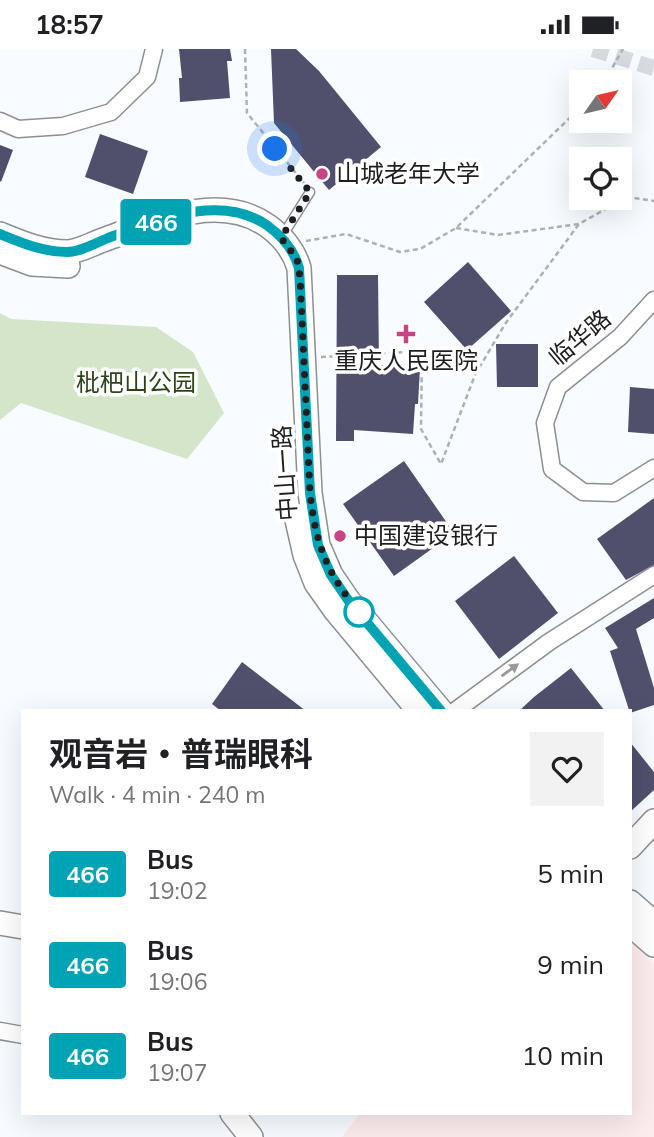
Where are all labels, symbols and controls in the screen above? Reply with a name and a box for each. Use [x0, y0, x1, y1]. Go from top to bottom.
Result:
text: 18:57 [35, 8, 104, 41]
north arrow [569, 70, 632, 133]
map controls [569, 70, 632, 210]
your location [257, 131, 292, 166]
button: locate [569, 147, 632, 210]
place label: 山城老年大学 [336, 158, 480, 188]
marker: 山城老年大学 [314, 166, 330, 182]
line badge: 466 [116, 199, 196, 245]
text: 466 [134, 207, 178, 237]
street label: 临华路 [542, 303, 617, 372]
marker: 重庆人民医院 [396, 324, 416, 344]
place label: 重庆人民医院 [334, 345, 478, 375]
park label: 枇杷山公园 [76, 367, 196, 397]
street label: 中山一路 [266, 424, 302, 522]
place label: 中国建设银行 [354, 520, 498, 550]
marker: 中国建设银行 [332, 528, 348, 544]
unlabelled marker [344, 597, 374, 627]
one-way arrow [501, 663, 519, 677]
button: heart [530, 732, 604, 806]
text: 观音岩‧普瑞眼科 [49, 733, 313, 774]
text: Walk · 4 min · 240 m [49, 780, 266, 809]
text: Bus [147, 843, 193, 876]
text: 5 min [537, 857, 604, 890]
text: 466 [66, 859, 109, 889]
text: 19:02 [147, 876, 207, 905]
text: Bus [147, 934, 193, 967]
text: 9 min [537, 948, 604, 981]
text: 466 [66, 950, 109, 980]
text: 19:06 [147, 967, 207, 996]
text: Bus [147, 1025, 193, 1058]
text: 10 min [522, 1039, 604, 1072]
text: 466 [66, 1041, 109, 1071]
text: 19:07 [147, 1058, 207, 1087]

